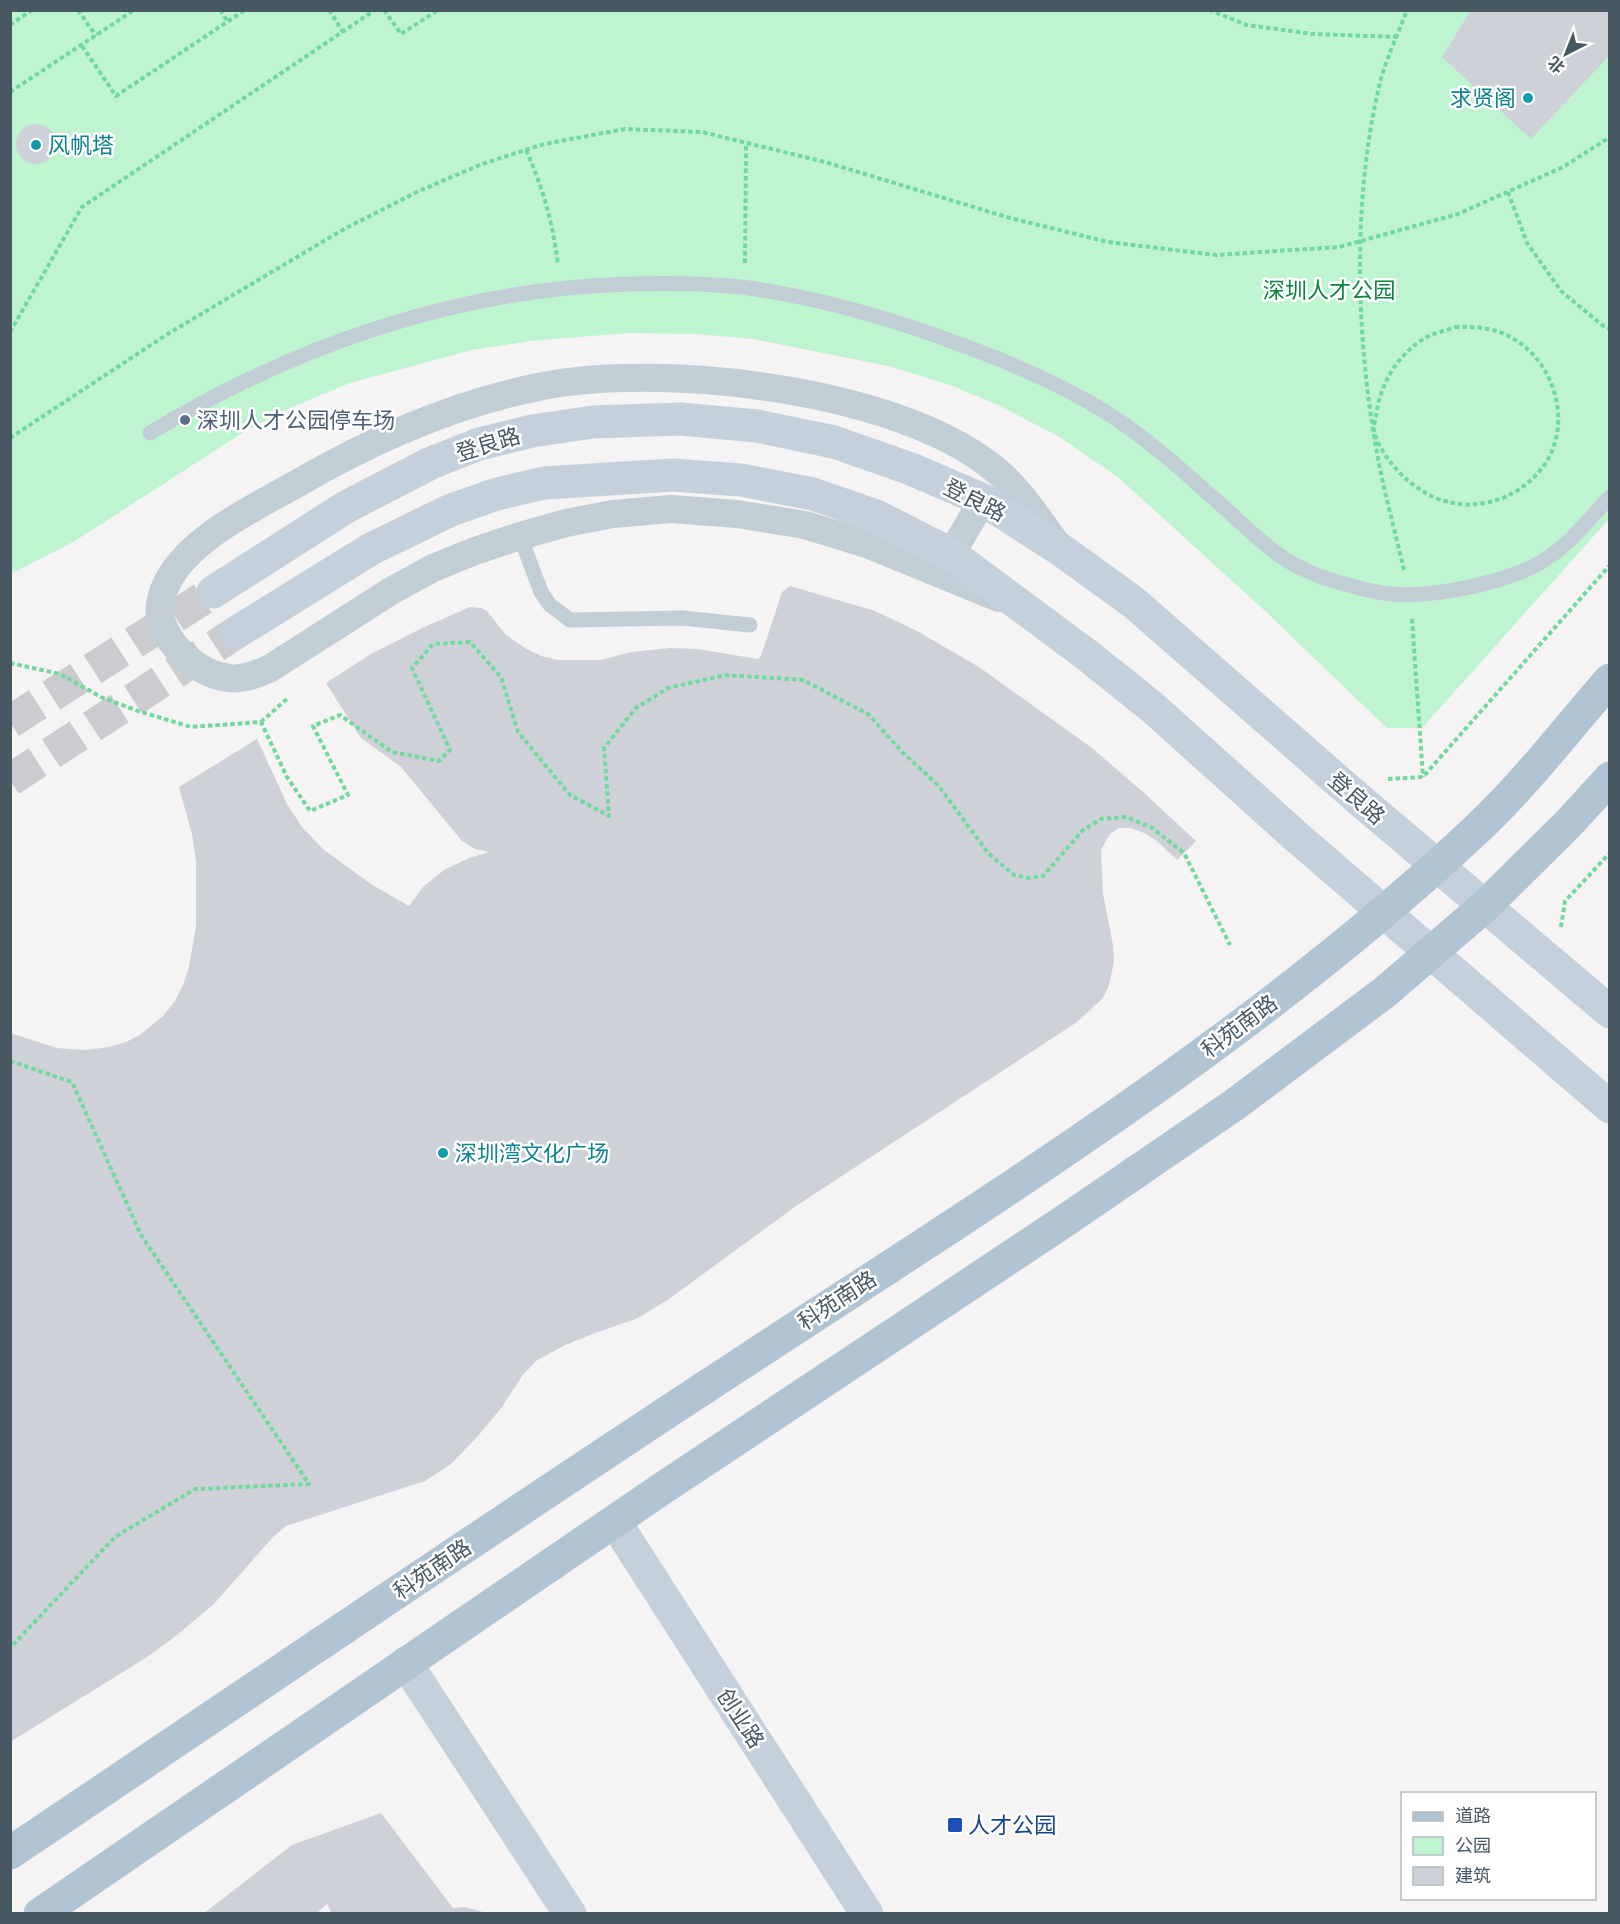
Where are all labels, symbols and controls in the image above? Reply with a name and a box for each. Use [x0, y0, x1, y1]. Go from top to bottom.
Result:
north arrow [1536, 24, 1596, 84]
text: 北 [1544, 52, 1569, 77]
place label: 求贤阁 [1450, 85, 1516, 112]
marker: 求贤阁 [1521, 91, 1535, 105]
place label: 风帆塔 [48, 132, 114, 159]
marker: 风帆塔 [29, 138, 43, 152]
park label: 深圳人才公园 [1263, 277, 1395, 304]
place label: 深圳人才公园停车场 [197, 407, 395, 434]
marker: 深圳人才公园停车场 [178, 413, 192, 427]
street label: 登良路 [453, 422, 524, 467]
street label: 登良路 [939, 473, 1010, 527]
street label: 登良路 [1323, 767, 1390, 830]
street label: 科苑南路 [1196, 989, 1283, 1064]
place label: 深圳湾文化广场 [455, 1140, 609, 1167]
marker: 深圳湾文化广场 [436, 1146, 450, 1160]
street label: 科苑南路 [793, 1265, 882, 1336]
street label: 科苑南路 [388, 1534, 476, 1605]
street label: 创业路 [711, 1683, 770, 1753]
legend [1401, 1792, 1596, 1900]
text: 道路 [1455, 1805, 1491, 1827]
place label: 人才公园 [968, 1812, 1056, 1839]
marker: 人才公园 [946, 1816, 964, 1834]
text: 公园 [1455, 1835, 1491, 1857]
text: 建筑 [1455, 1865, 1491, 1887]

